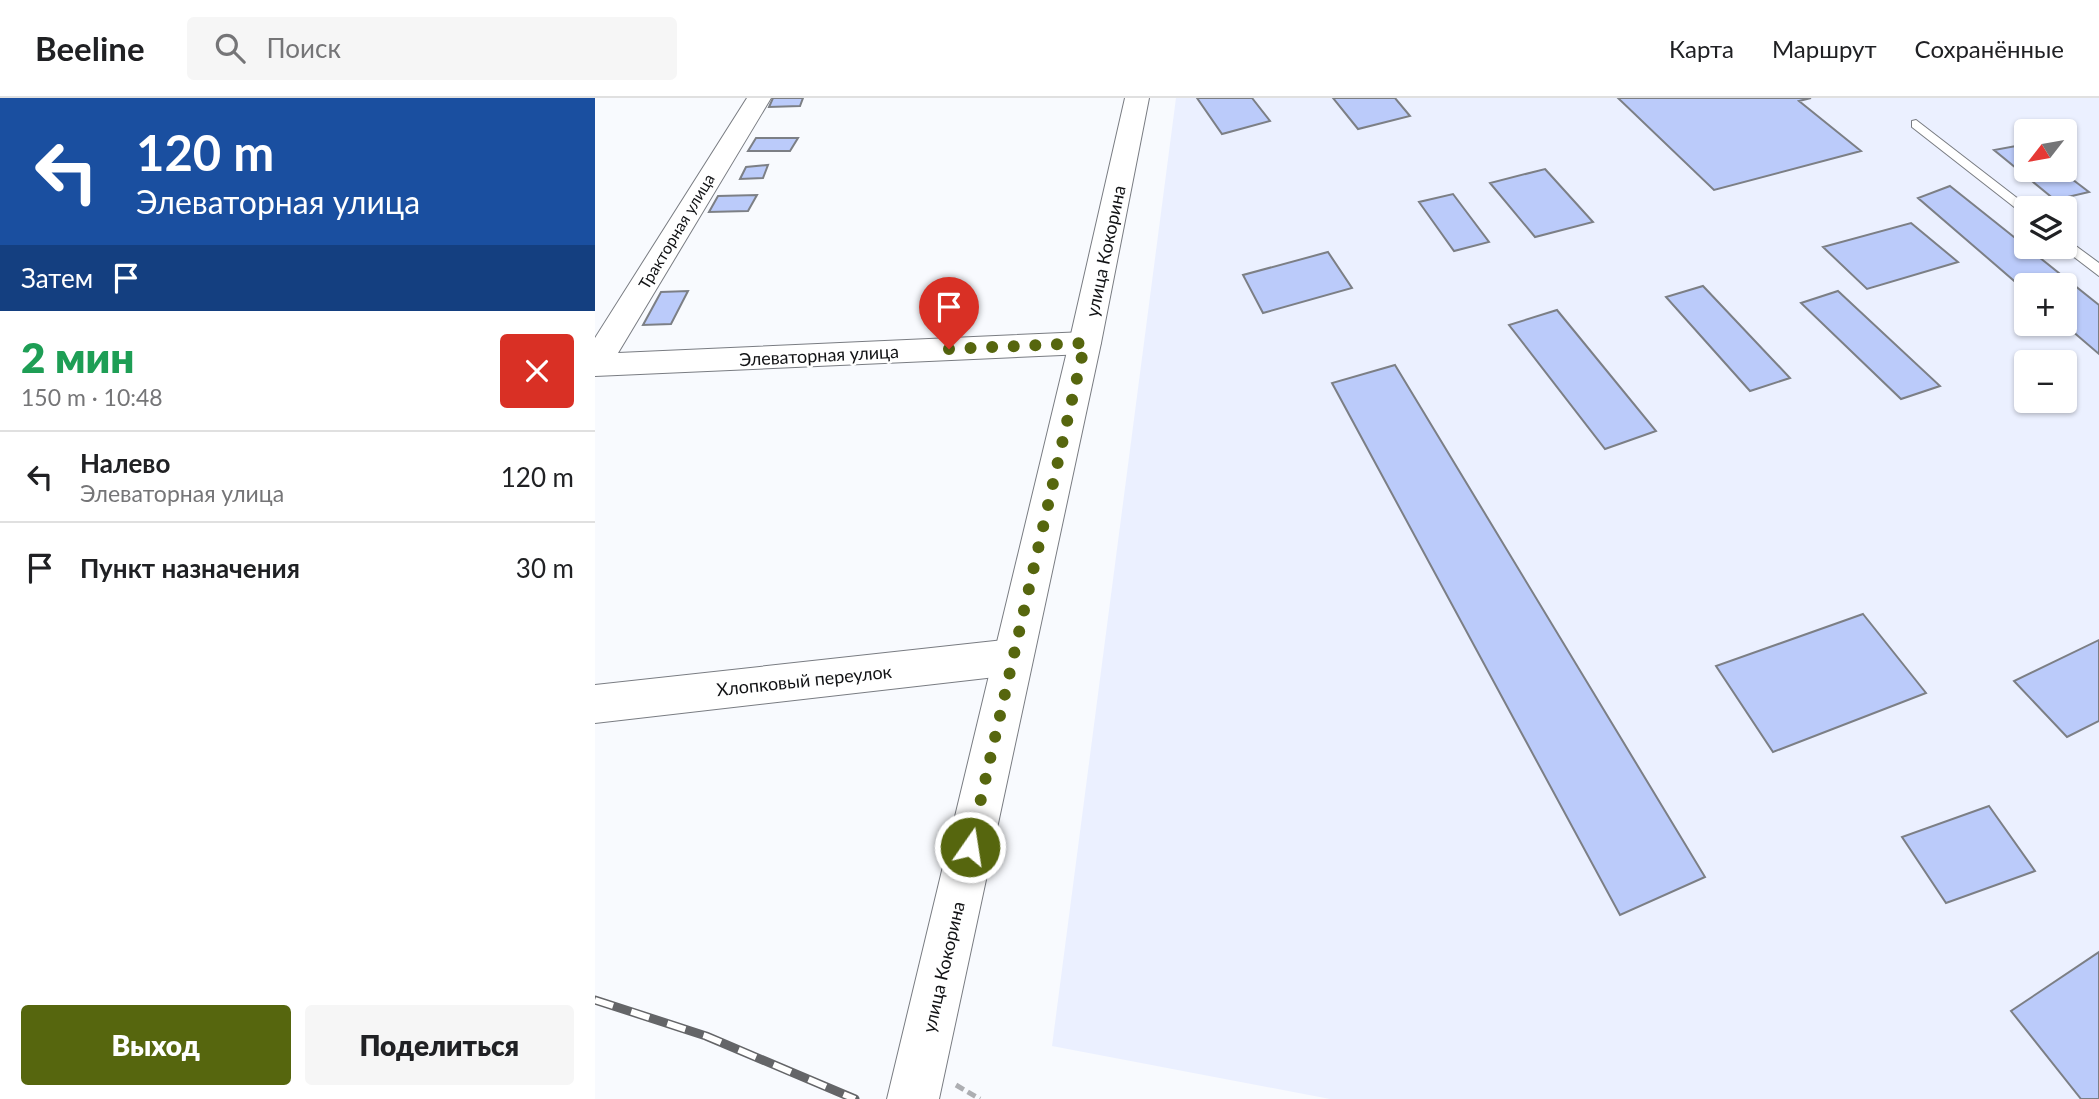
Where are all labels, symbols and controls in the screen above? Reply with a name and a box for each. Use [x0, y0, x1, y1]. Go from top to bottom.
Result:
search box [187, 17, 677, 80]
text: Beeline [35, 28, 145, 68]
icon: search [211, 29, 249, 67]
text: Поиск [267, 32, 341, 64]
text: Карта [1669, 34, 1734, 63]
text: Маршрут [1772, 34, 1877, 63]
text: Сохранённые [1915, 34, 2064, 63]
north arrow [2014, 119, 2077, 182]
map controls [2014, 119, 2077, 413]
text: 120 m [136, 123, 274, 181]
icon: left [21, 126, 112, 217]
street label: Тракторная улица [634, 170, 718, 292]
text: Элеваторная улица [136, 182, 420, 221]
street label: улица Кокорина [1080, 183, 1130, 319]
button: layers [2014, 196, 2077, 259]
icon: arrive [107, 259, 145, 297]
text: Затем [21, 262, 93, 294]
button: + [2014, 273, 2077, 336]
pin [919, 277, 979, 349]
icon: arrive [930, 288, 968, 326]
text: 2 мин [21, 332, 135, 382]
button: close [500, 334, 574, 408]
street label: Элеваторная улица [739, 340, 899, 370]
button: − [2014, 350, 2077, 413]
text: 150 m · 10:48 [21, 383, 163, 411]
text: Налево [80, 447, 170, 479]
icon: left [21, 458, 59, 496]
text: 120 m [501, 461, 574, 493]
text: Элеваторная улица [80, 479, 284, 507]
icon: arrive [21, 549, 59, 587]
text: Пункт назначения [80, 552, 300, 584]
text: 30 m [516, 552, 574, 584]
street label: Хлопковый переулок [715, 660, 893, 700]
position arrow [933, 810, 1007, 884]
street label: улица Кокорина [917, 899, 969, 1035]
button: Выход [21, 1005, 291, 1085]
button: Поделиться [305, 1005, 574, 1085]

